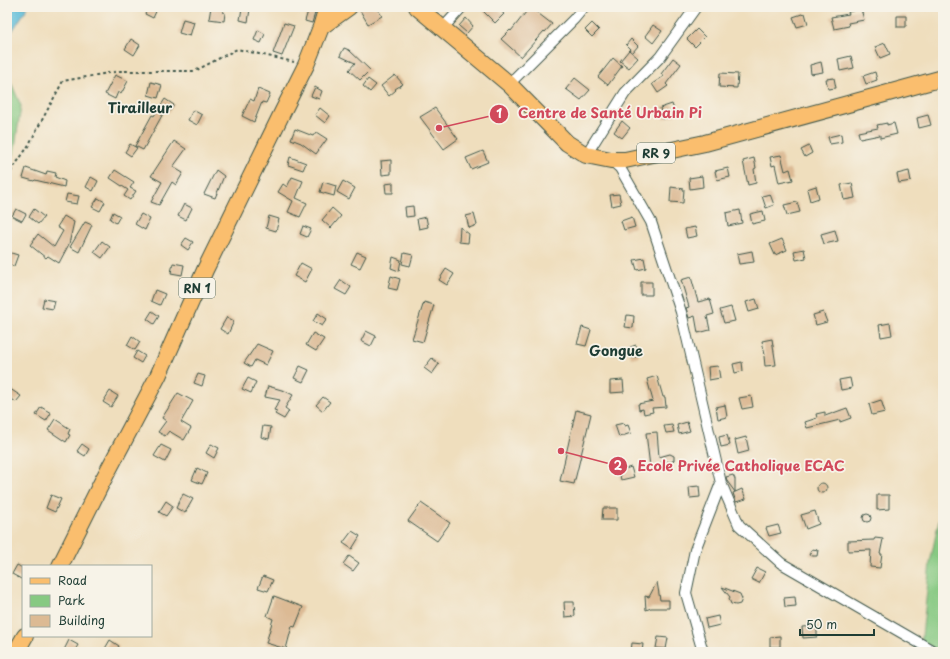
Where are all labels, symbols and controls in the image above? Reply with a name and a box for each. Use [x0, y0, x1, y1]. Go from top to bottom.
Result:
district label: Tirailleur [108, 97, 172, 118]
callout: Centre de Santé Urbain Pi [489, 101, 710, 127]
text: Centre de Santé Urbain Pi [518, 102, 702, 123]
text: 1 [496, 104, 502, 122]
road number: RR 9 [637, 143, 675, 163]
road number: RN 1 [179, 278, 215, 298]
district label: Gongue [589, 340, 643, 361]
callout: Ecole Privée Catholique ECAC [608, 453, 854, 479]
text: Ecole Privée Catholique ECAC [637, 455, 845, 476]
text: 2 [614, 456, 623, 474]
legend [22, 565, 152, 637]
text: Road [58, 571, 87, 589]
text: Park [58, 591, 85, 609]
text: Building [58, 611, 105, 629]
scale bar [800, 611, 874, 637]
text: 50 m [806, 615, 837, 633]

